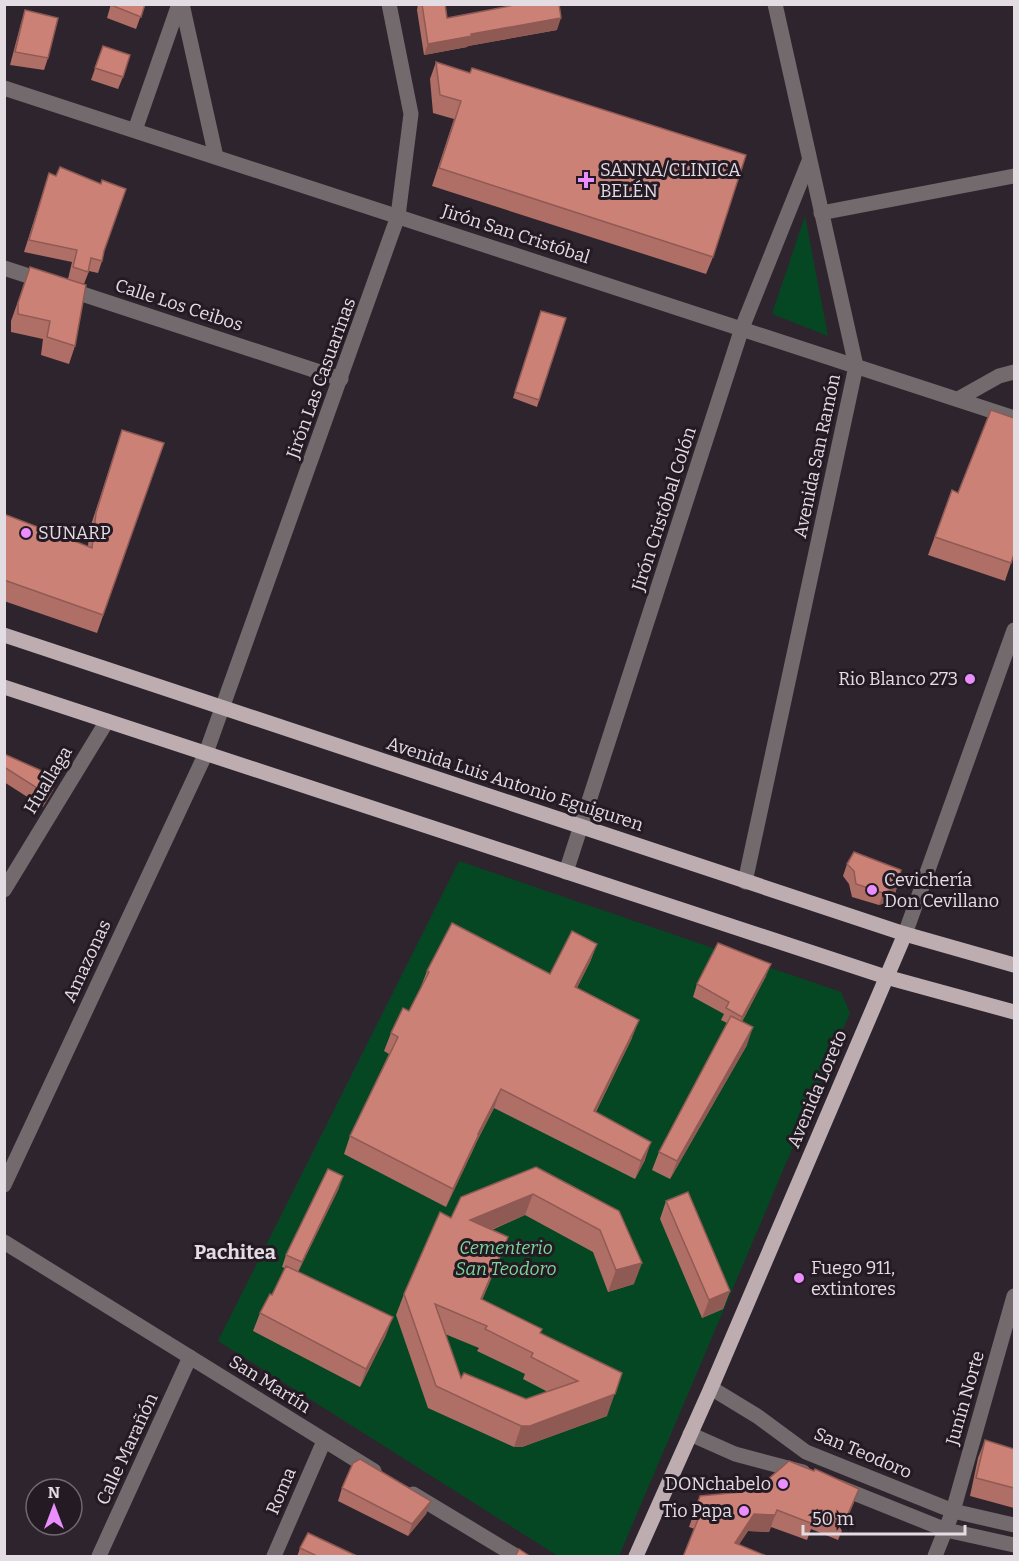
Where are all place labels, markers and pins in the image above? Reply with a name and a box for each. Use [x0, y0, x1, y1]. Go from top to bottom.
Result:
place label: SANNA/CLINICA BELÉN [600, 159, 741, 202]
marker: SANNA/CLINICA BELÉN [577, 171, 595, 189]
place label: SUNARP [38, 522, 111, 544]
marker: SUNARP [19, 526, 33, 540]
place label: Rio Blanco 273 [838, 668, 958, 690]
marker: Rio Blanco 273 [963, 672, 977, 686]
place label: Cevichería Don Cevillano [884, 869, 999, 912]
marker: Cevichería Don Cevillano [865, 883, 879, 897]
place label: Fuego 911, extintores [811, 1257, 896, 1300]
marker: Fuego 911, extintores [792, 1271, 806, 1285]
place label: DONchabelo [665, 1473, 771, 1495]
marker: DONchabelo [776, 1477, 790, 1491]
place label: Tio Papa [662, 1500, 732, 1522]
marker: Tio Papa [737, 1504, 751, 1518]

